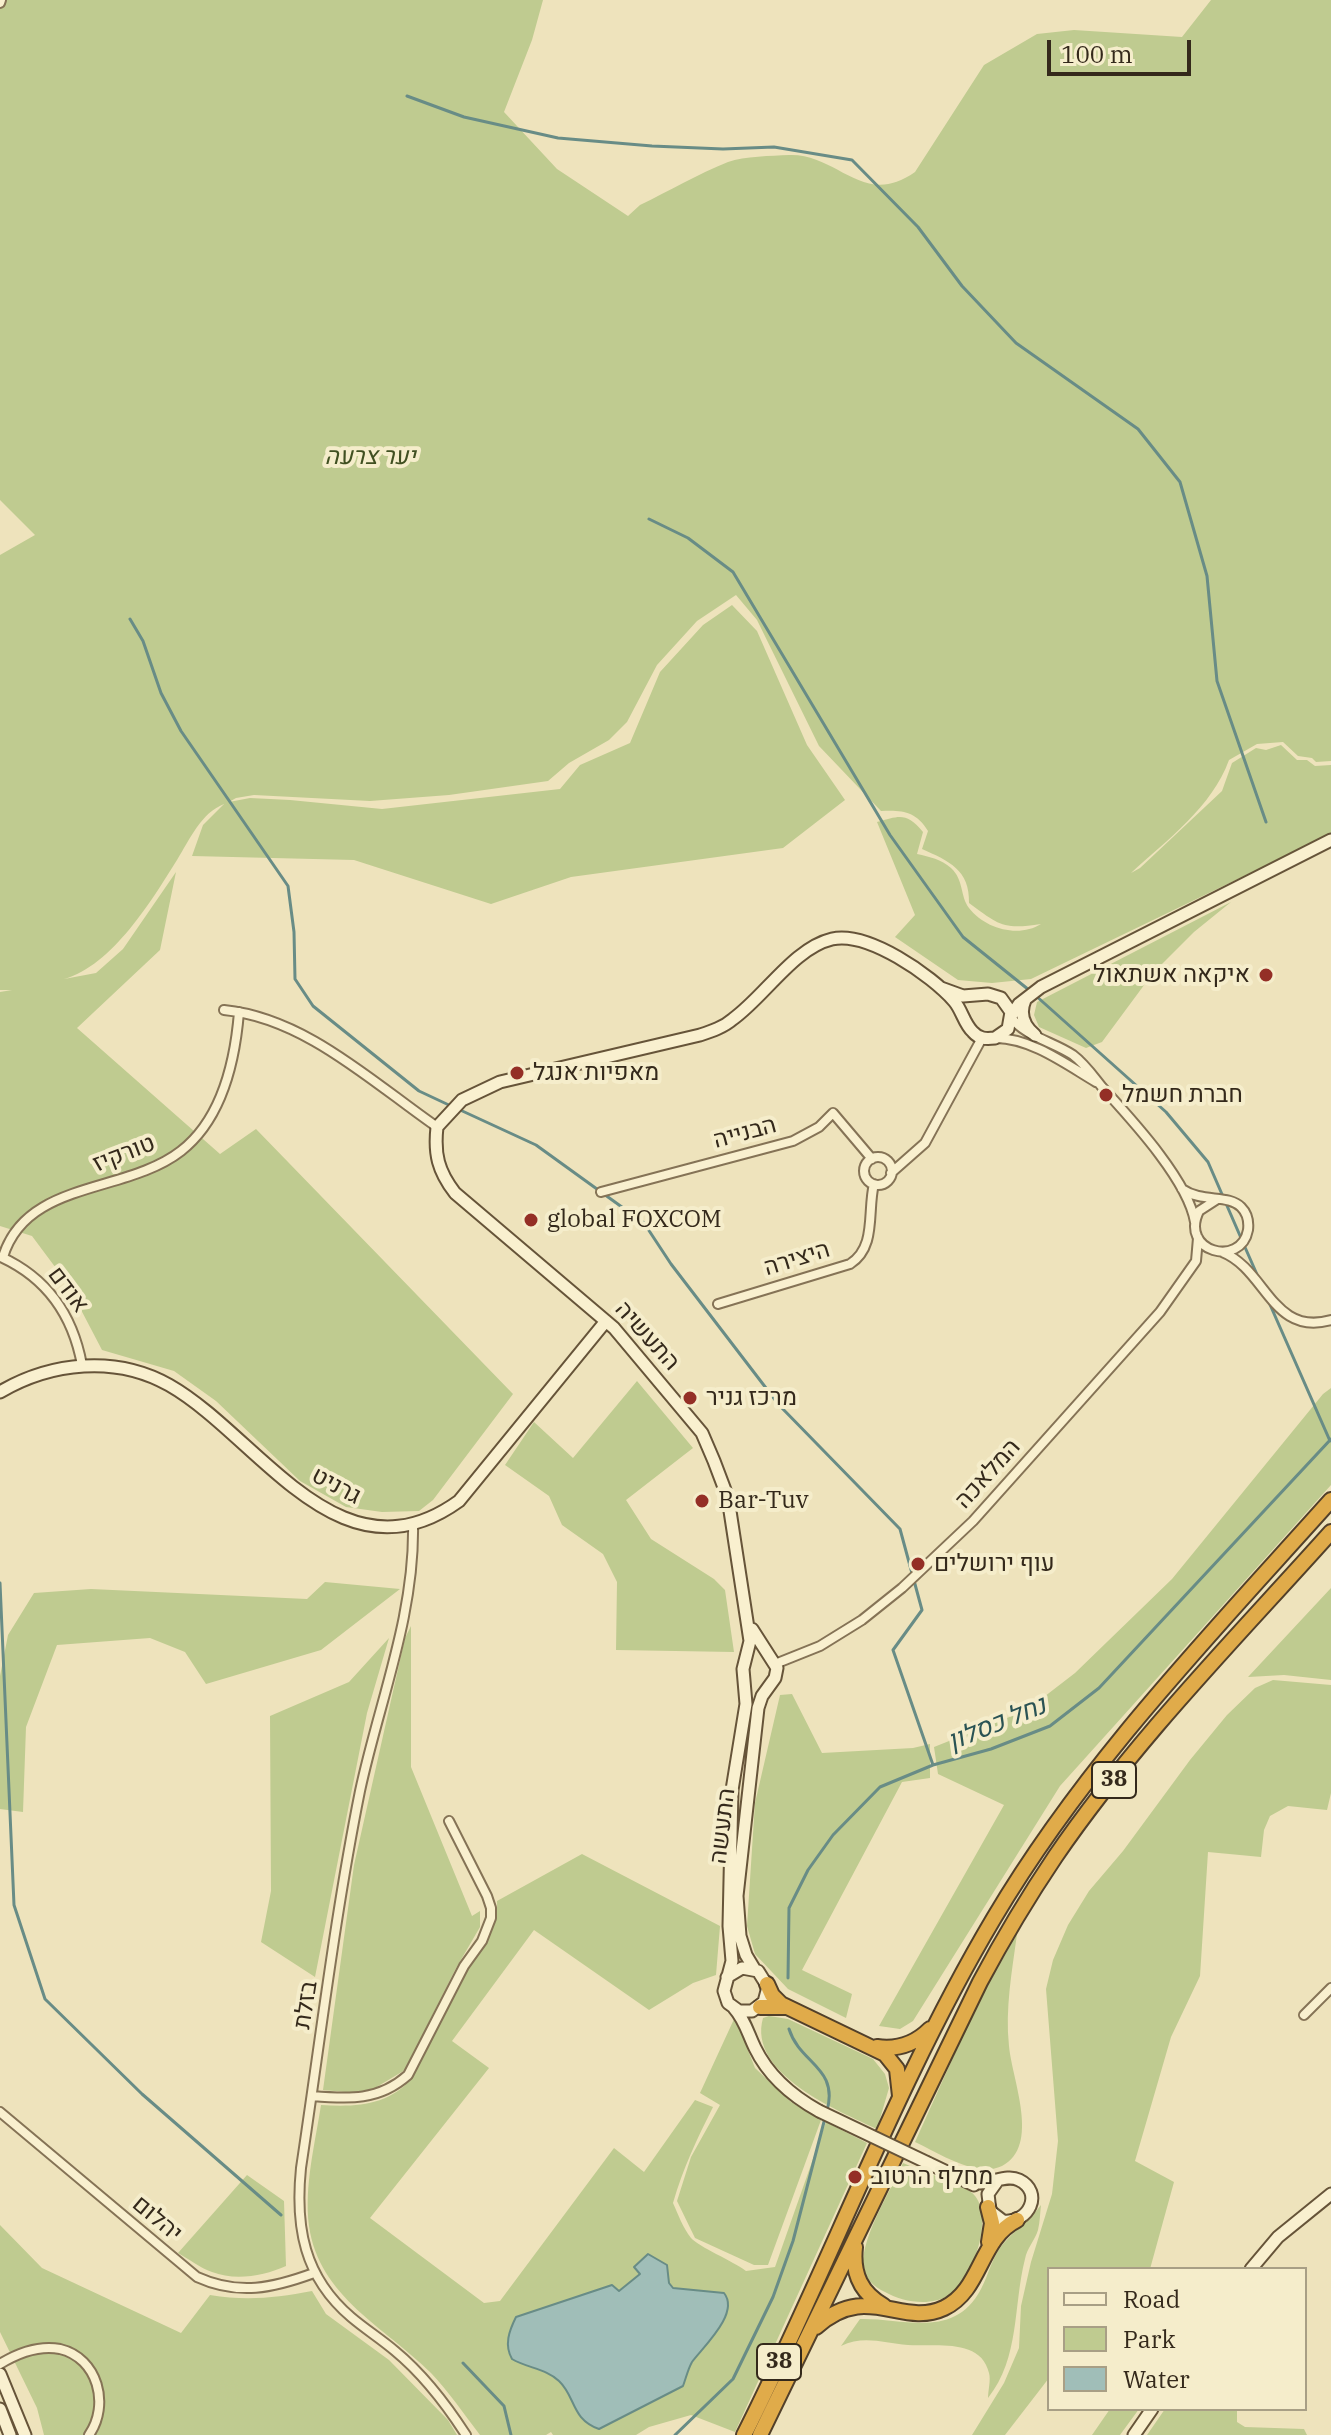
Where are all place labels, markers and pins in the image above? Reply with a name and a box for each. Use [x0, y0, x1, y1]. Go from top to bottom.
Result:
place label: איקאה אשתאול [1093, 961, 1250, 989]
marker: איקאה אשתאול [1257, 966, 1275, 984]
place label: מאפיות אנגל [533, 1059, 659, 1087]
marker: מאפיות אנגל [508, 1064, 526, 1082]
place label: חברת חשמל [1122, 1081, 1243, 1109]
marker: חברת חשמל [1097, 1086, 1115, 1104]
place label: global FOXCOM [547, 1206, 722, 1234]
marker: global FOXCOM [522, 1211, 540, 1229]
place label: מרכז גניר [706, 1384, 797, 1412]
marker: מרכז גניר [681, 1389, 699, 1407]
place label: Bar-Tuv [718, 1487, 809, 1515]
marker: Bar-Tuv [693, 1492, 711, 1510]
place label: עוף ירושלים [934, 1550, 1055, 1578]
marker: עוף ירושלים [909, 1555, 927, 1573]
place label: מחלף הרטוב [871, 2163, 993, 2191]
marker: מחלף הרטוב [846, 2168, 864, 2186]

